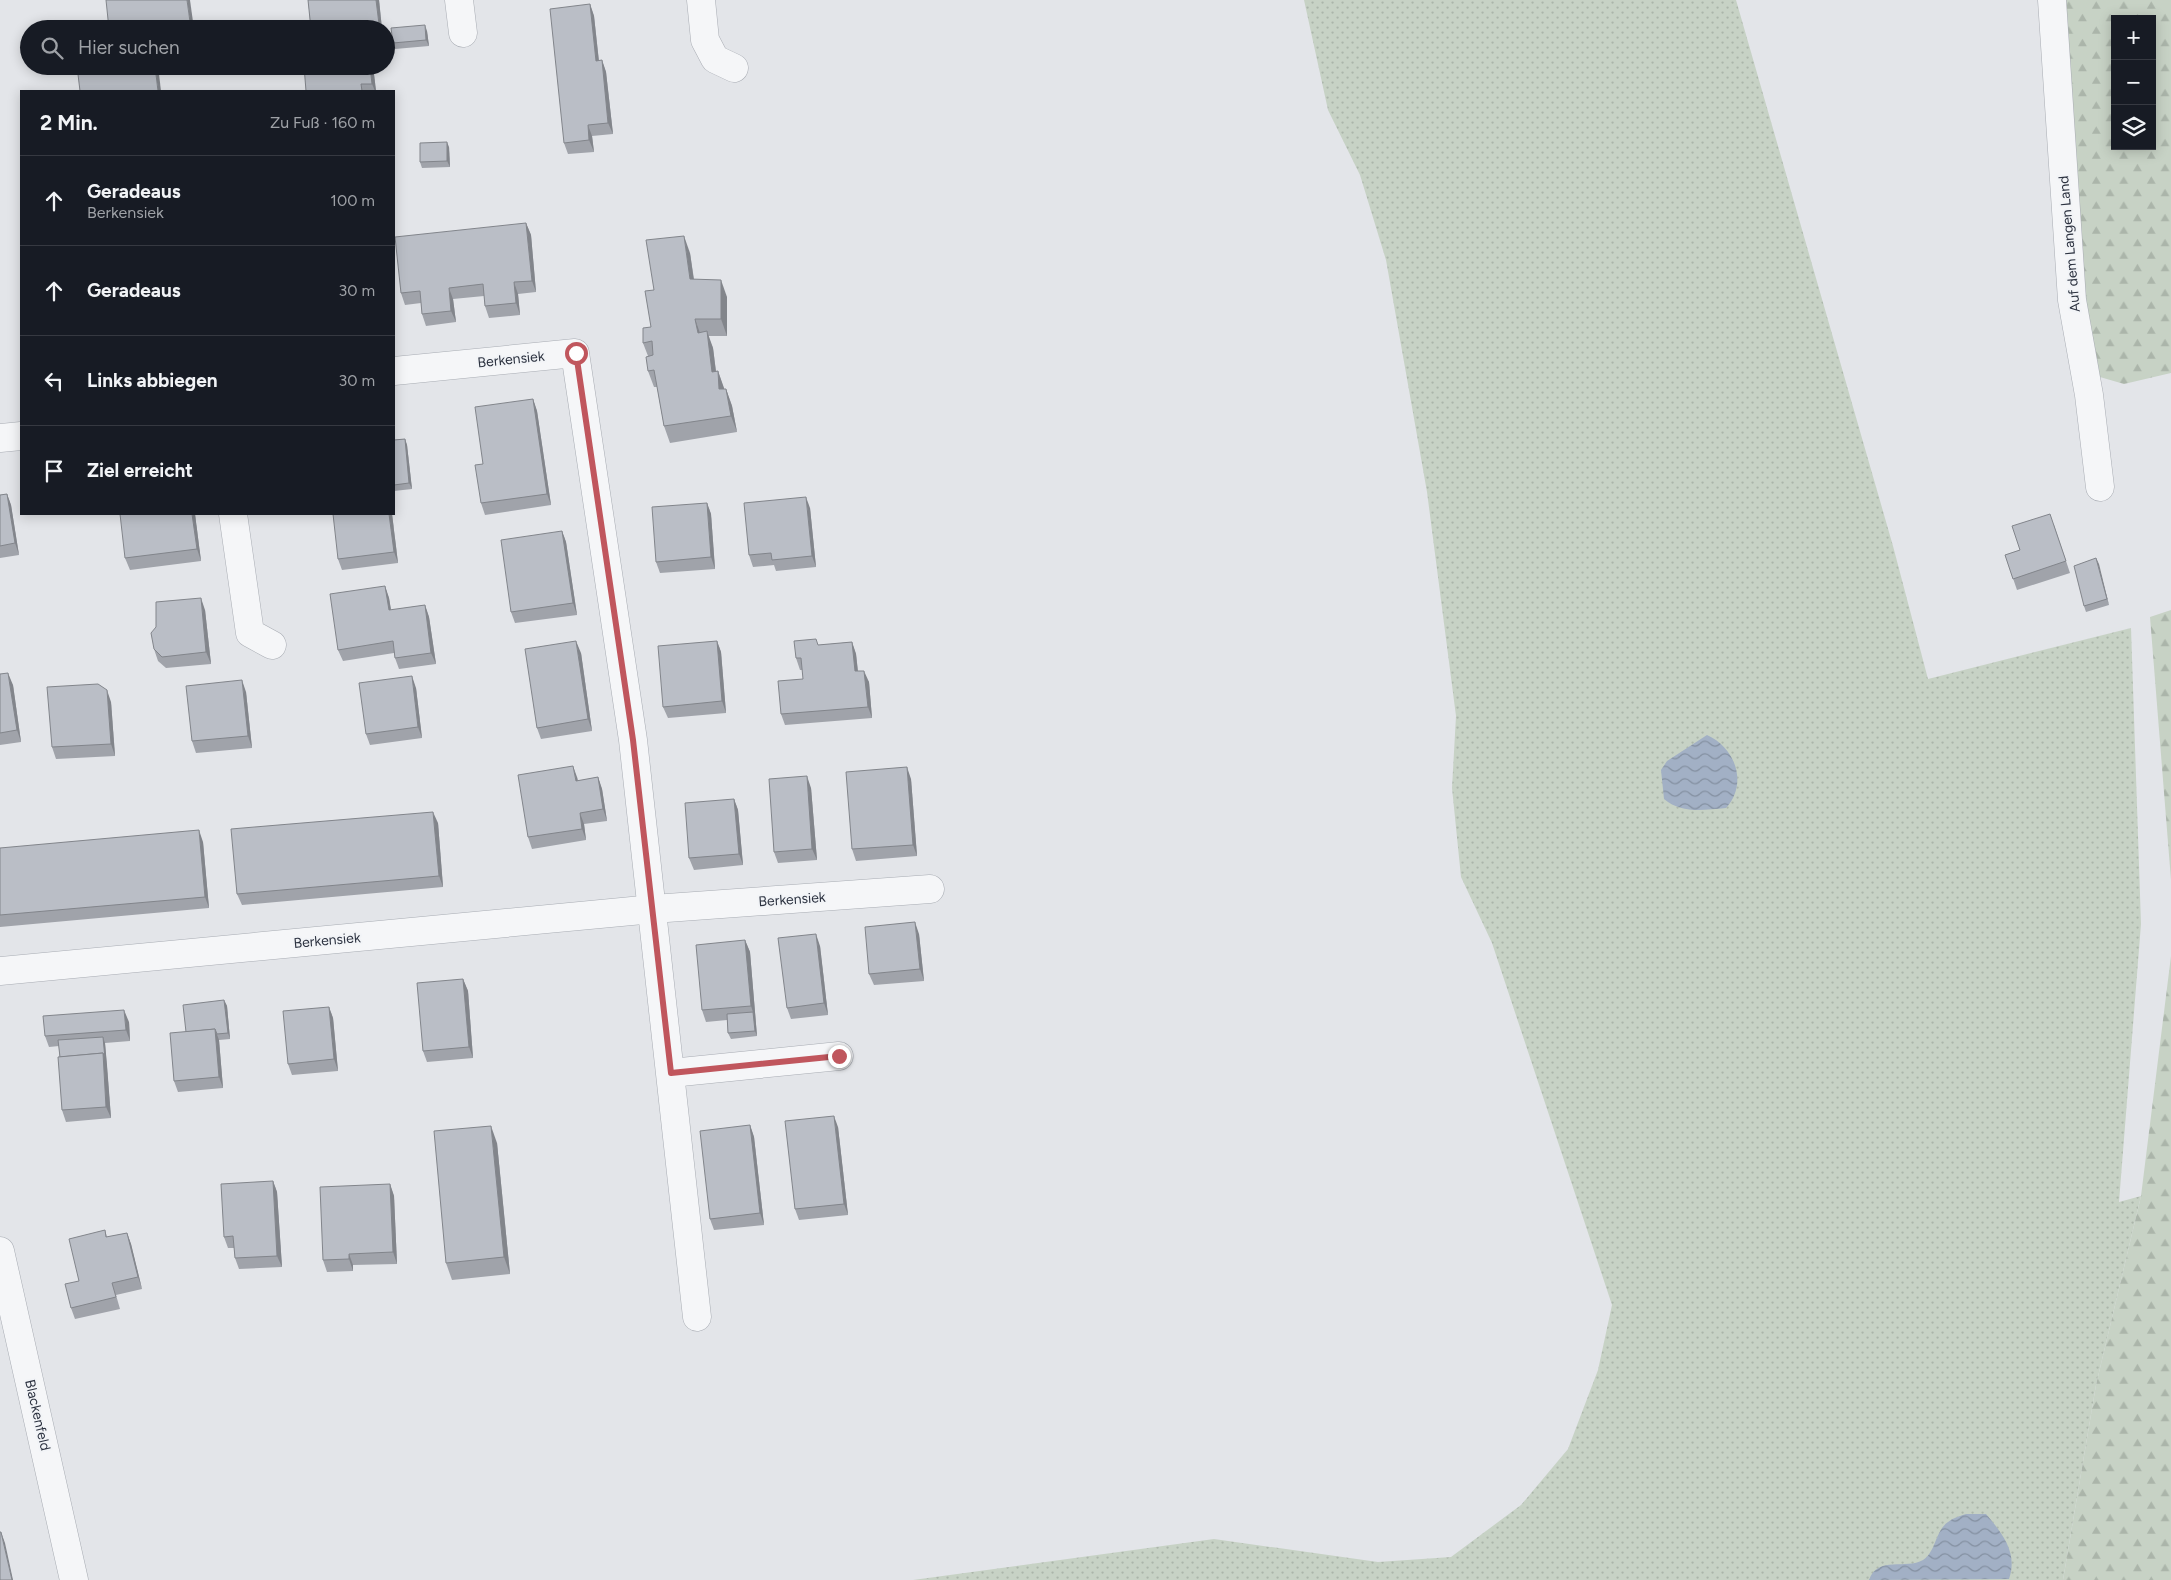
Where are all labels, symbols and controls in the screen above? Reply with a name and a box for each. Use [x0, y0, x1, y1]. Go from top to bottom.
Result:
map controls [2111, 15, 2156, 150]
button: + [2111, 15, 2156, 60]
search box [20, 20, 395, 75]
icon: search [38, 34, 66, 62]
text: Hier suchen [78, 36, 179, 59]
button: − [2111, 60, 2156, 105]
button: layers [2111, 105, 2156, 150]
text: 2 Min. [40, 110, 98, 135]
text: Zu Fuß · 160 m [270, 113, 375, 132]
street label: Auf dem Langen Land [2055, 175, 2084, 313]
text: Geradeaus [87, 180, 181, 203]
icon: ahead [40, 187, 68, 215]
text: 100 m [330, 191, 375, 210]
text: Berkensiek [87, 203, 164, 222]
icon: ahead [40, 277, 68, 305]
text: Geradeaus [87, 279, 181, 302]
text: 30 m [338, 281, 375, 300]
route start [565, 342, 588, 365]
street label: Berkensiek [477, 348, 546, 371]
icon: left [40, 367, 68, 395]
text: Links abbiegen [87, 369, 218, 392]
text: 30 m [338, 371, 375, 390]
icon: arrive [40, 457, 68, 485]
text: Ziel erreicht [87, 459, 193, 482]
street label: Berkensiek [758, 889, 826, 910]
street label: Berkensiek [293, 929, 361, 952]
route end [828, 1045, 851, 1068]
street label: Blackenfeld [21, 1378, 54, 1452]

